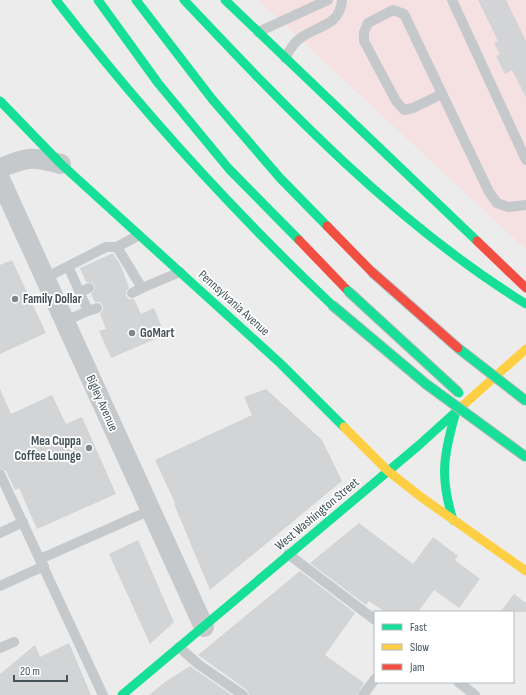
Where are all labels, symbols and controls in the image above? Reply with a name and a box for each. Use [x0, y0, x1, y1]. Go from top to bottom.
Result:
street label: Pennsylvania Avenue [195, 267, 273, 339]
place label: Family Dollar [23, 291, 82, 307]
marker: Family Dollar [10, 294, 20, 304]
place label: GoMart [140, 325, 175, 341]
marker: GoMart [127, 328, 137, 338]
street label: Bigley Avenue [83, 372, 121, 434]
place label: Mea Cuppa Coffee Lounge [15, 433, 81, 464]
marker: Mea Cuppa Coffee Lounge [84, 443, 94, 453]
street label: West Washington Street [272, 474, 362, 554]
legend [374, 611, 514, 683]
text: Fast [410, 620, 427, 635]
text: Slow [410, 640, 429, 655]
scale bar [14, 657, 67, 683]
text: Jam [409, 660, 425, 675]
text: 20 m [20, 664, 40, 679]

